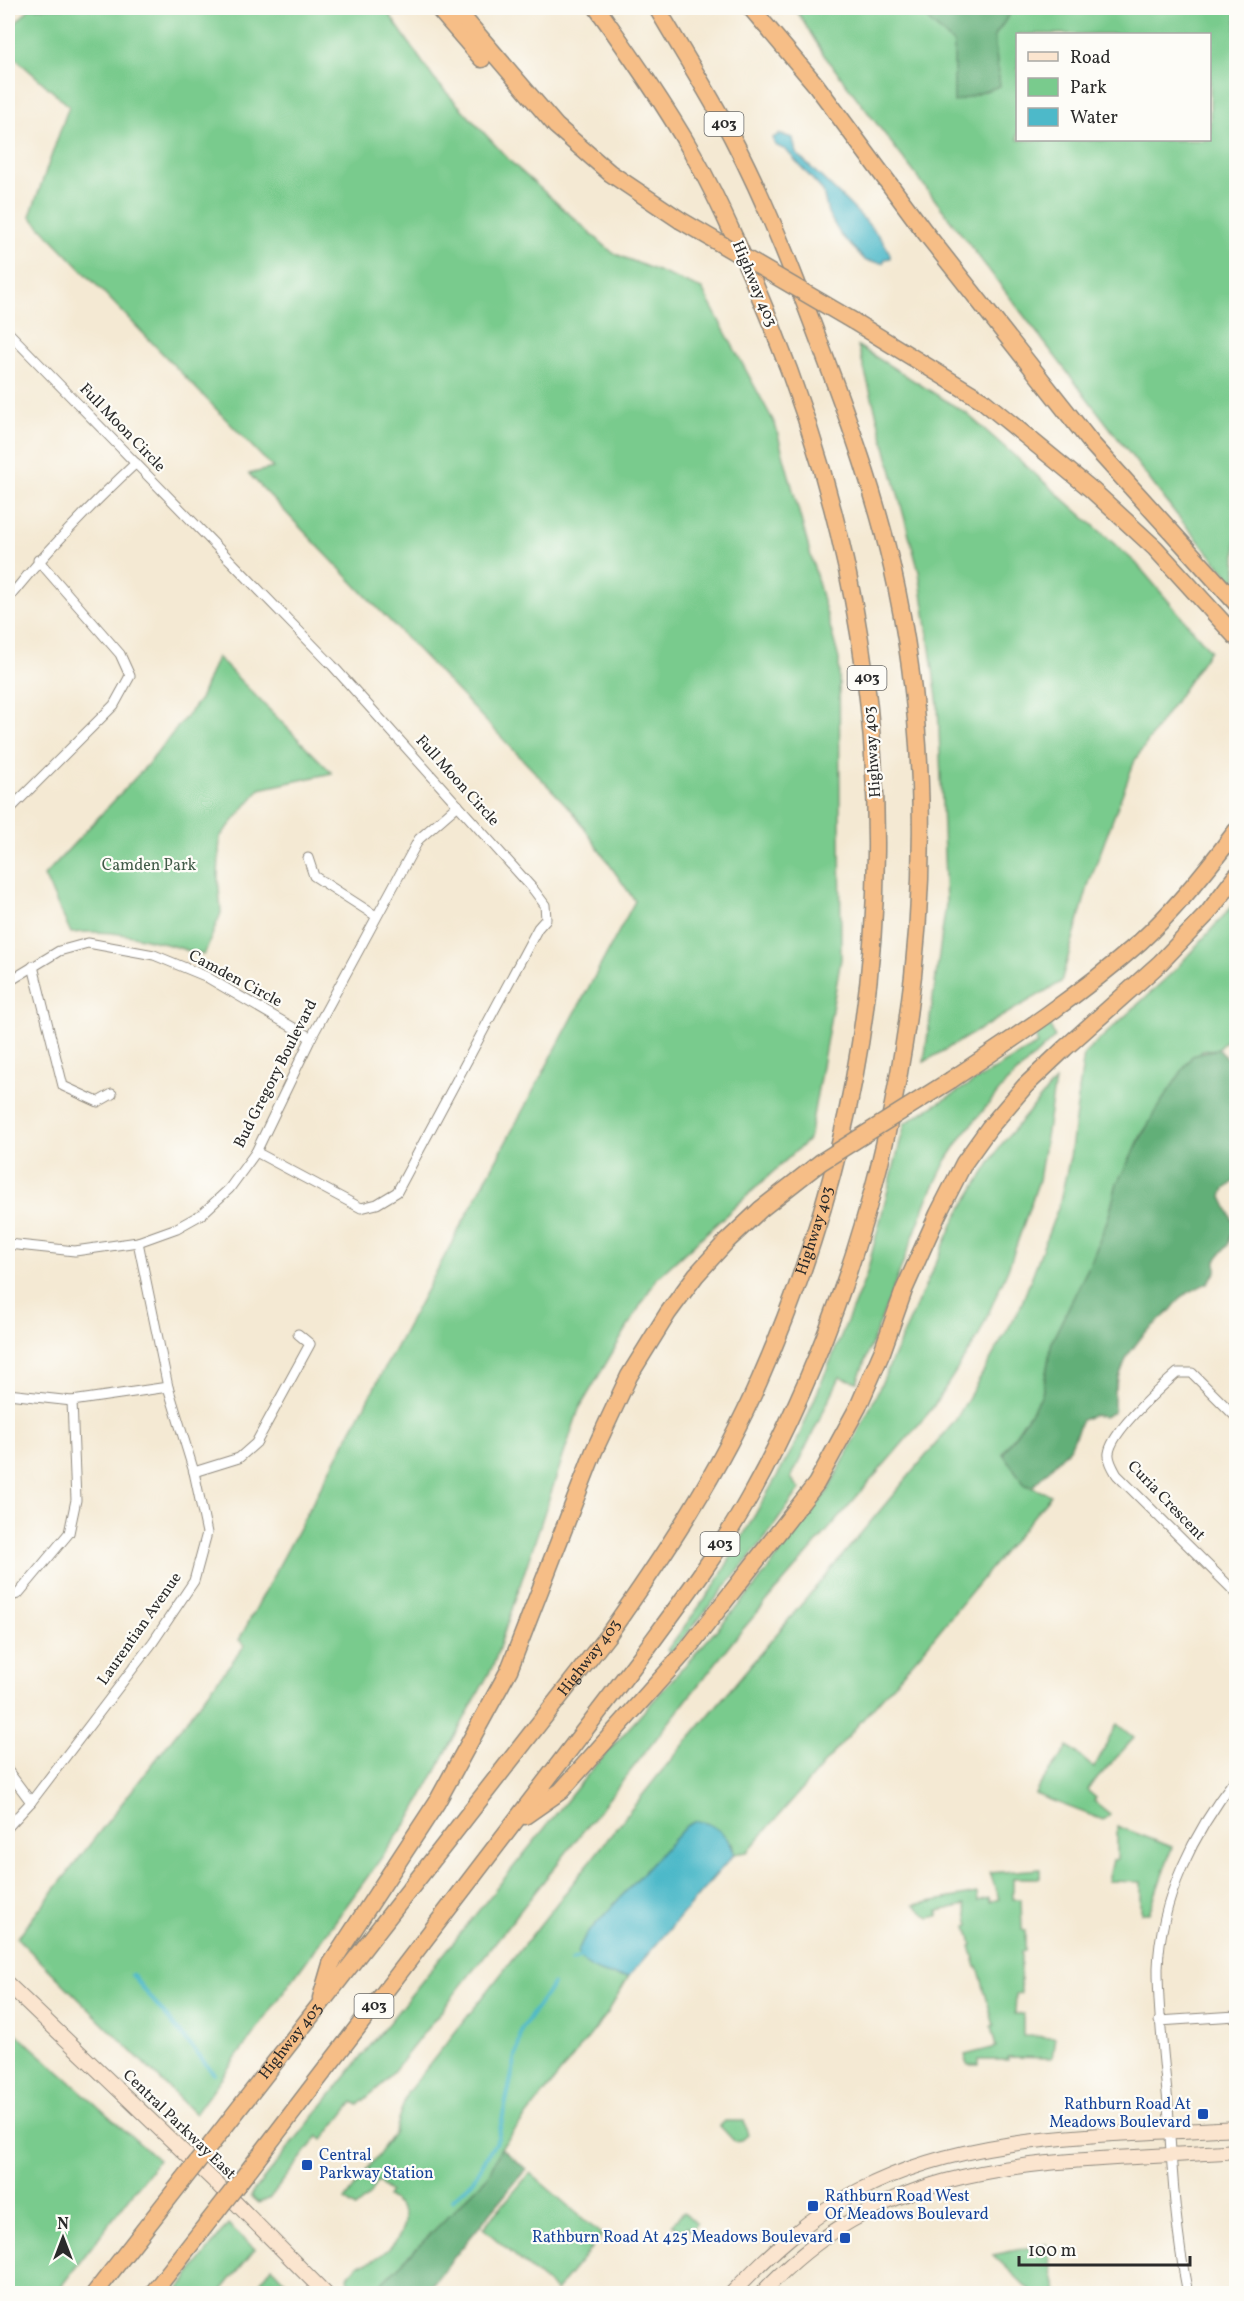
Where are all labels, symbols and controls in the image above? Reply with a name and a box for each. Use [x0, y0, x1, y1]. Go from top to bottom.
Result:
legend [1016, 33, 1211, 141]
text: Road [1070, 46, 1111, 71]
text: Park [1070, 76, 1107, 101]
text: Water [1070, 106, 1118, 131]
road number: 403 [704, 112, 744, 136]
street label: Highway 403 [726, 237, 782, 331]
street label: Full Moon Circle [74, 379, 170, 477]
road number: 403 [848, 666, 886, 690]
street label: Highway 403 [859, 705, 887, 799]
street label: Full Moon Circle [410, 731, 504, 831]
park label: Camden Park [102, 855, 197, 877]
street label: Camden Circle [184, 945, 286, 1013]
street label: Bud Gregory Boulevard [229, 996, 323, 1152]
street label: Highway 403 [791, 1184, 839, 1278]
street label: Curia Crescent [1122, 1456, 1210, 1546]
road number: 403 [700, 1532, 740, 1556]
street label: Laurentian Avenue [93, 1568, 187, 1690]
street label: Highway 403 [553, 1615, 626, 1701]
road number: 403 [354, 1994, 394, 2018]
street label: Highway 403 [254, 1999, 328, 2085]
street label: Central Parkway East [117, 2065, 241, 2185]
place label: Rathburn Road At Meadows Boulevard [1049, 2094, 1191, 2134]
marker: Rathburn Road At Meadows Boulevard [1196, 2107, 1210, 2121]
place label: Central Parkway Station [319, 2145, 434, 2185]
marker: Central Parkway Station [300, 2158, 314, 2172]
place label: Rathburn Road West Of Meadows Boulevard [825, 2186, 989, 2226]
marker: Rathburn Road West Of Meadows Boulevard [806, 2199, 820, 2213]
north arrow [33, 2208, 93, 2268]
text: N [57, 2214, 69, 2236]
place label: Rathburn Road At 425 Meadows Boulevard [532, 2227, 833, 2249]
scale bar [1019, 2229, 1190, 2267]
marker: Rathburn Road At 425 Meadows Boulevard [838, 2231, 852, 2245]
text: 100 m [1028, 2239, 1077, 2264]

